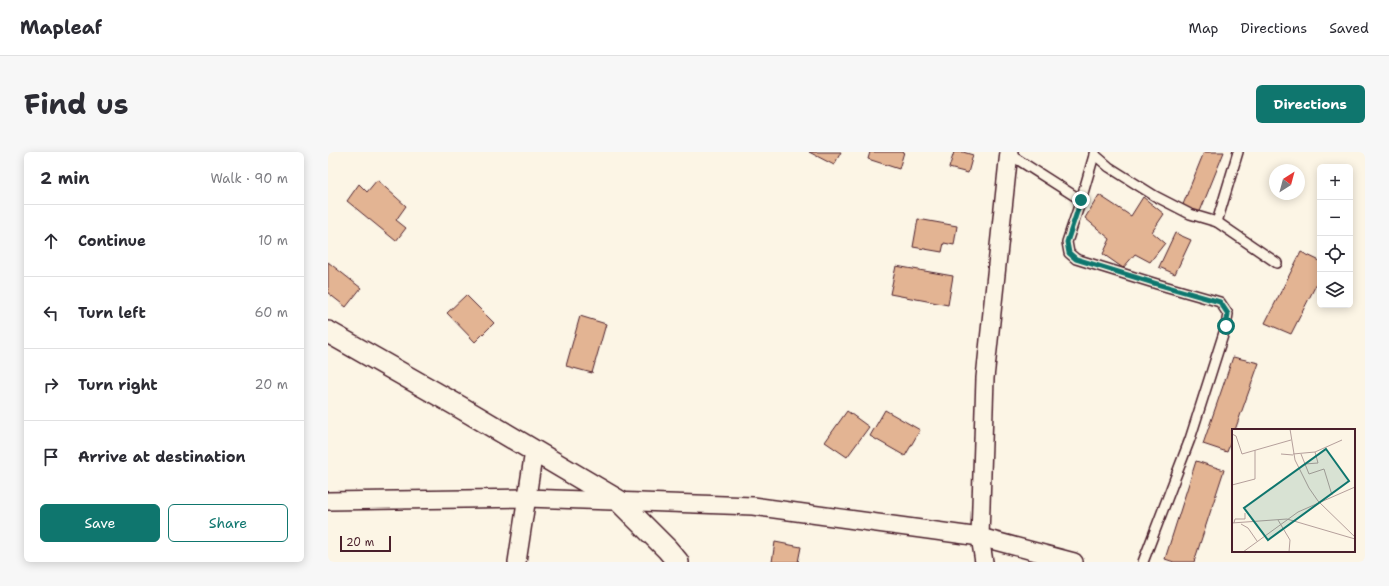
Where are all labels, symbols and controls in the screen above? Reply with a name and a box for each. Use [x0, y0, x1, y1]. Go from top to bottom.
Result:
text: Mapleaf [20, 15, 102, 40]
text: Map [1189, 19, 1219, 37]
text: Directions [1241, 19, 1307, 37]
text: Saved [1329, 19, 1369, 37]
text: Find us [24, 85, 129, 123]
button: Directions [1256, 85, 1365, 123]
north arrow [1269, 164, 1305, 200]
map controls [1317, 164, 1353, 308]
button: + [1317, 164, 1353, 200]
text: 2 min [40, 167, 90, 189]
text: Walk · 90 m [210, 170, 288, 187]
route end [1072, 191, 1090, 209]
button: − [1317, 200, 1353, 236]
icon: ahead [40, 230, 62, 252]
text: Continue [78, 231, 146, 251]
text: 10 m [258, 232, 288, 249]
button: locate [1317, 236, 1353, 272]
button: layers [1317, 272, 1353, 308]
icon: left [40, 302, 62, 324]
text: Turn left [78, 303, 146, 323]
text: 60 m [255, 304, 288, 321]
route start [1217, 317, 1235, 335]
icon: right [40, 374, 62, 396]
text: Turn right [78, 375, 158, 395]
text: 20 m [255, 376, 288, 393]
inset map [1232, 429, 1355, 552]
icon: arrive [40, 446, 62, 468]
text: Arrive at destination [78, 447, 246, 467]
button: Save [40, 504, 160, 542]
button: Share [168, 504, 288, 542]
scale bar [340, 534, 391, 553]
text: 20 m [346, 535, 374, 550]

